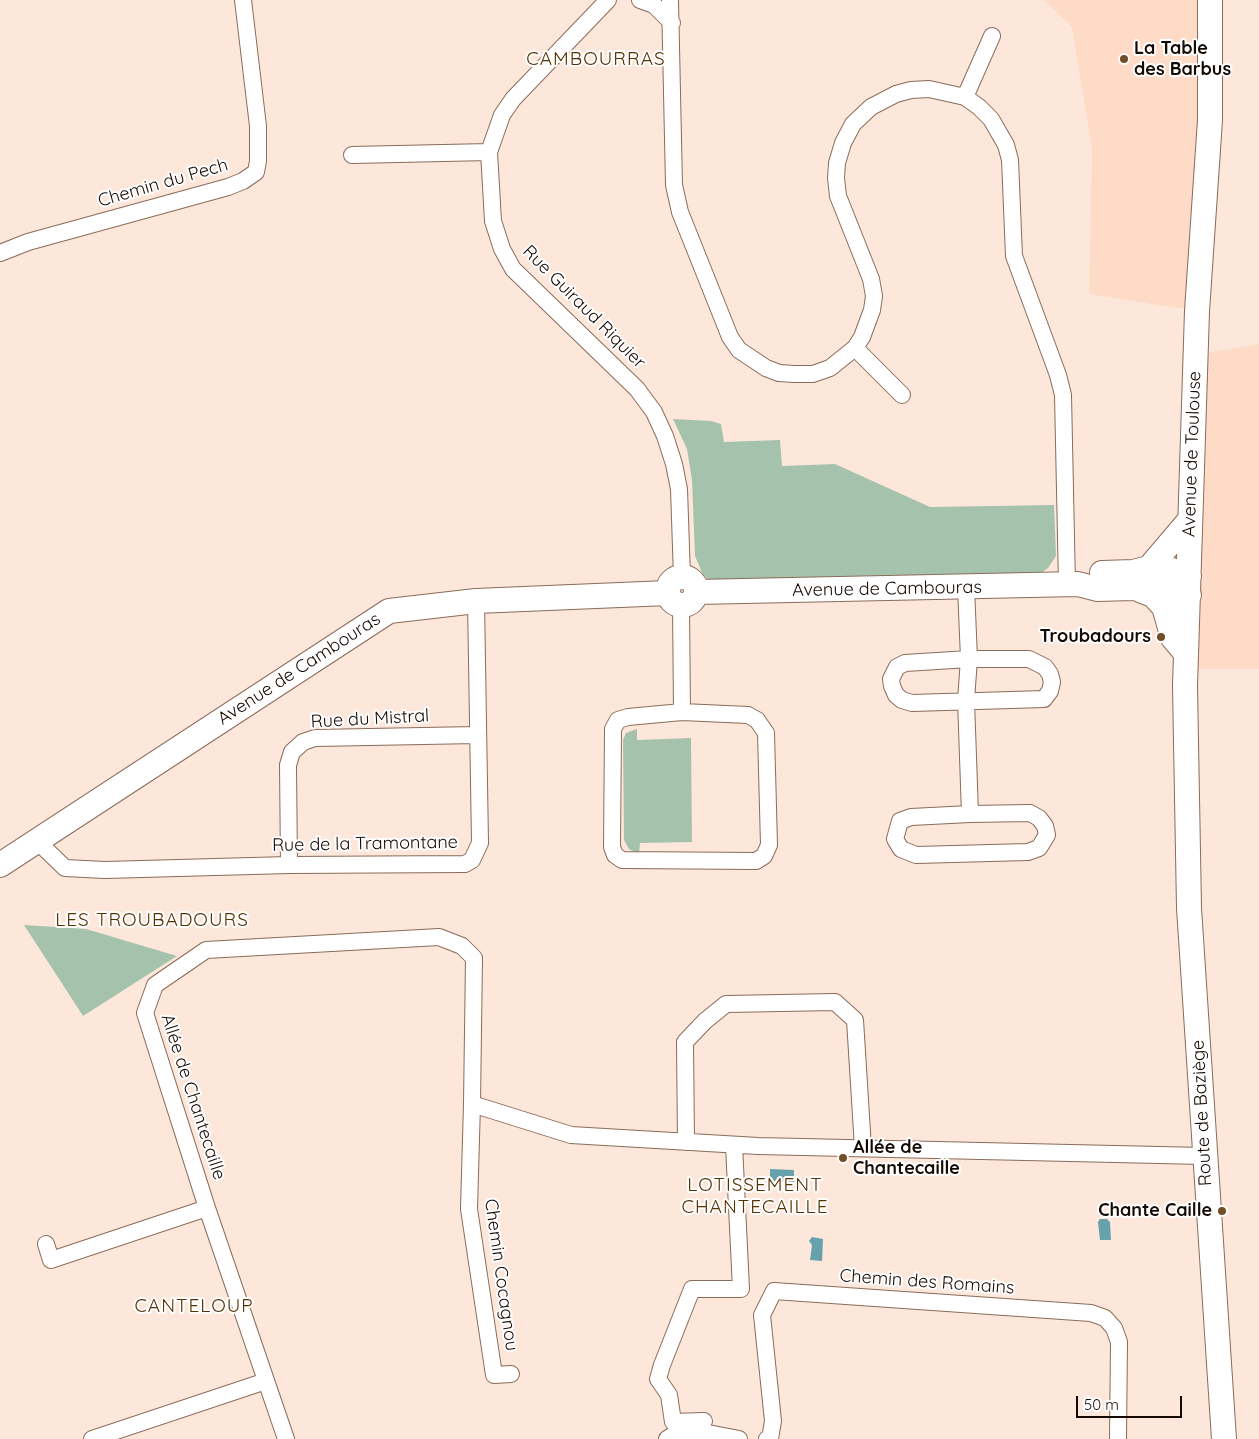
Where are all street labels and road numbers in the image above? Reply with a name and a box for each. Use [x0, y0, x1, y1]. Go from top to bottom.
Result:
street label: Chemin du Pech [95, 154, 231, 212]
street label: Rue Guiraud Riquier [518, 241, 650, 373]
street label: Avenue de Toulouse [1178, 371, 1206, 537]
street label: Avenue de Cambouras [792, 577, 982, 601]
street label: Avenue de Cambouras [214, 608, 384, 730]
street label: Rue du Mistral [310, 705, 430, 733]
street label: Rue de la Tramontane [272, 832, 458, 856]
street label: Allée de Chantecaille [156, 1011, 230, 1183]
street label: Route de Baziège [1187, 1039, 1217, 1187]
street label: Chemin Cocagnou [480, 1198, 522, 1352]
street label: Chemin des Romains [839, 1265, 1015, 1299]

